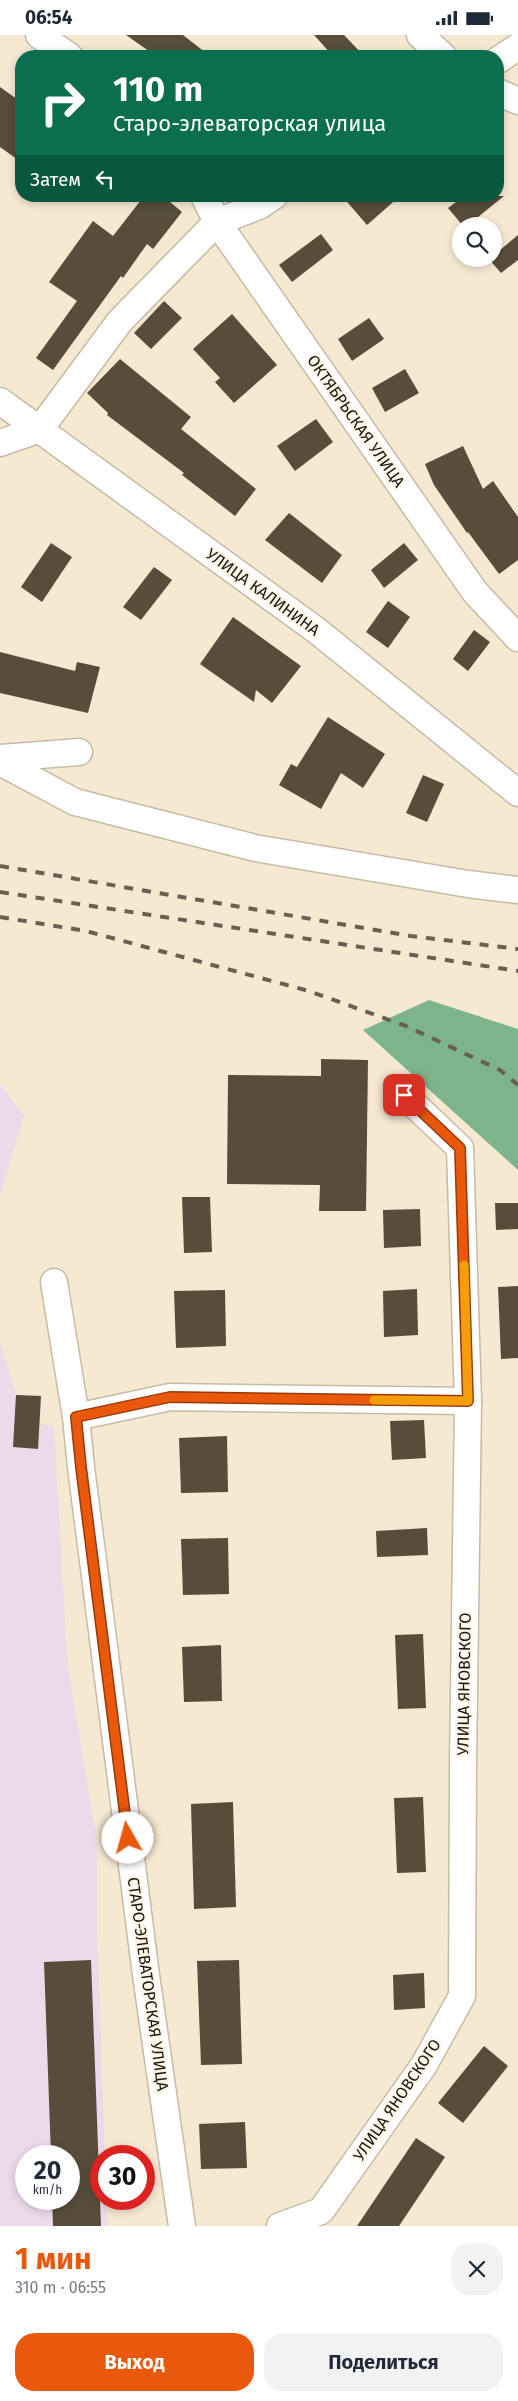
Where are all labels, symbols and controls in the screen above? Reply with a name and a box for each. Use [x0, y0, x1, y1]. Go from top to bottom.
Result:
text: 06:54 [25, 6, 72, 29]
text: 110 m [113, 68, 203, 110]
icon: right [30, 70, 95, 135]
text: Старо-элеваторская улица [113, 110, 386, 137]
icon: left [91, 165, 119, 193]
text: Затем [30, 168, 81, 191]
map controls [452, 217, 502, 267]
button: search [452, 217, 502, 267]
street label: ОКТЯБРЬСКАЯ УЛИЦА [303, 351, 409, 491]
street label: УЛИЦА КАЛИНИНА [203, 544, 324, 640]
pin [383, 1074, 425, 1116]
icon: arrive [390, 1081, 418, 1109]
street label: УЛИЦА ЯНОВСКОГО [453, 1613, 475, 1755]
position arrow [101, 1811, 153, 1863]
street label: СТАРО-ЭЛЕВАТОРСКАЯ УЛИЦА [124, 1876, 173, 2093]
street label: УЛИЦА ЯНОВСКОГО [349, 2036, 445, 2164]
speed limit sign: 30 [90, 2145, 155, 2210]
text: 20 [34, 2156, 61, 2186]
text: km/h [33, 2183, 62, 2197]
text: 1 мин [15, 2241, 92, 2277]
button: close [451, 2243, 503, 2295]
text: 310 m · 06:55 [15, 2278, 106, 2297]
button: Выход [15, 2333, 254, 2391]
button: Поделиться [264, 2333, 503, 2391]

